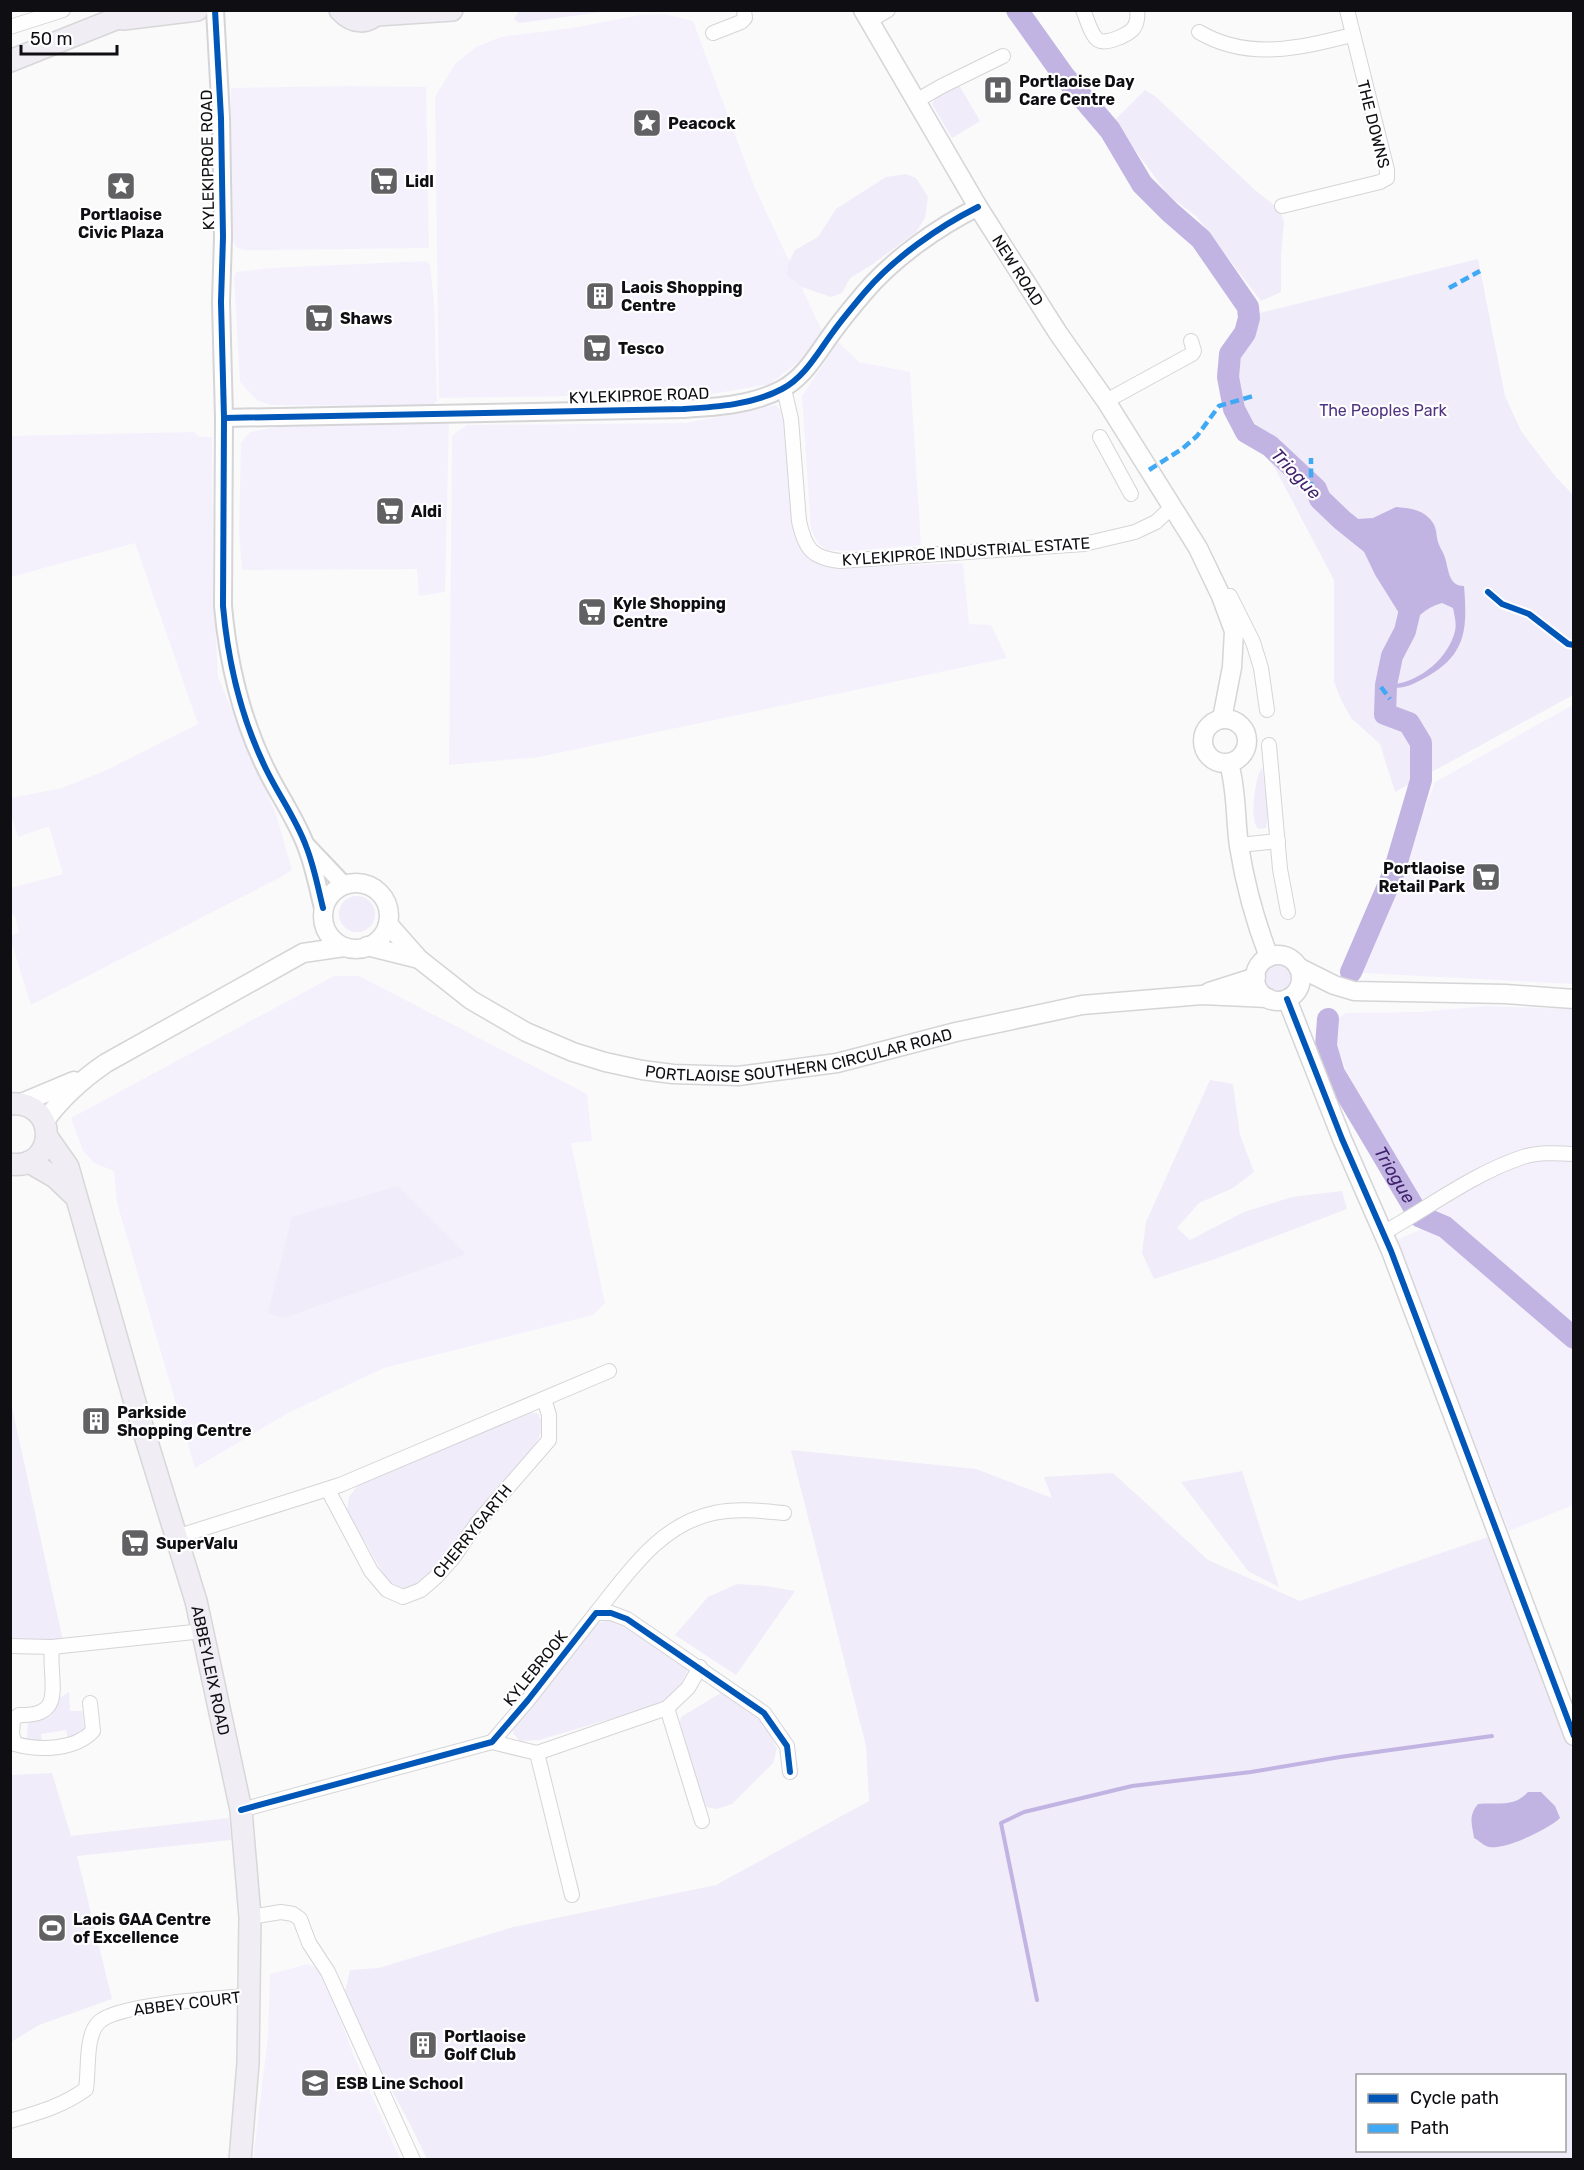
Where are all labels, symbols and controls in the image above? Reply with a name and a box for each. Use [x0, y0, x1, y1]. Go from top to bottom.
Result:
scale bar [21, 18, 117, 56]
text: 50 m [30, 28, 73, 50]
place label: Portlaoise Day Care Centre [1019, 72, 1135, 109]
hospital icon: Portlaoise Day Care Centre [982, 74, 1014, 106]
street label: THE DOWNS [1353, 78, 1394, 170]
street label: KYLEKIPROE ROAD [197, 89, 218, 230]
place icon: Peacock [631, 107, 663, 139]
place label: Peacock [668, 114, 736, 133]
supermarket icon: Lidl [368, 165, 400, 197]
place icon: Portlaoise Civic Plaza [105, 170, 137, 202]
place label: Lidl [405, 172, 434, 191]
place label: Portlaoise Civic Plaza [78, 205, 164, 242]
street label: NEW ROAD [988, 232, 1047, 309]
place label: Laois Shopping Centre [621, 278, 743, 315]
building icon: Laois Shopping Centre [584, 280, 616, 312]
supermarket icon: Shaws [303, 302, 335, 334]
place label: Shaws [340, 309, 393, 328]
supermarket icon: Tesco [581, 332, 613, 364]
place label: Tesco [618, 339, 664, 358]
street label: KYLEKIPROE ROAD [568, 384, 710, 407]
park label: The Peoples Park [1319, 401, 1448, 420]
water label: Triogue [1266, 444, 1326, 504]
supermarket icon: Aldi [374, 495, 406, 527]
place label: Aldi [411, 502, 442, 521]
street label: KYLEKIPROE INDUSTRIAL ESTATE [841, 533, 1091, 570]
place label: Kyle Shopping Centre [613, 594, 726, 631]
supermarket icon: Kyle Shopping Centre [576, 596, 608, 628]
place label: Portlaoise Retail Park [1378, 859, 1466, 896]
supermarket icon: Portlaoise Retail Park [1470, 861, 1502, 893]
street label: PORTLAOISE SOUTHERN CIRCULAR ROAD [644, 1024, 954, 1086]
water label: Triogue [1369, 1143, 1420, 1208]
place label: Parkside Shopping Centre [117, 1403, 252, 1440]
building icon: Parkside Shopping Centre [80, 1405, 112, 1437]
street label: CHERRYGARTH [429, 1481, 516, 1582]
supermarket icon: SuperValu [119, 1527, 151, 1559]
place label: SuperValu [156, 1534, 238, 1553]
street label: ABBEYLEIX ROAD [187, 1604, 234, 1737]
street label: KYLEBROOK [499, 1627, 572, 1710]
place label: Laois GAA Centre of Excellence [73, 1910, 211, 1947]
sports icon: Laois GAA Centre of Excellence [36, 1912, 68, 1944]
street label: ABBEY COURT [132, 1987, 242, 2020]
place label: Portlaoise Golf Club [444, 2027, 526, 2064]
building icon: Portlaoise Golf Club [407, 2029, 439, 2061]
school or university icon: ESB Line School [299, 2067, 331, 2099]
place label: ESB Line School [336, 2074, 463, 2093]
legend [1356, 2074, 1566, 2152]
text: Cycle path [1410, 2087, 1499, 2109]
text: Path [1410, 2117, 1449, 2139]

